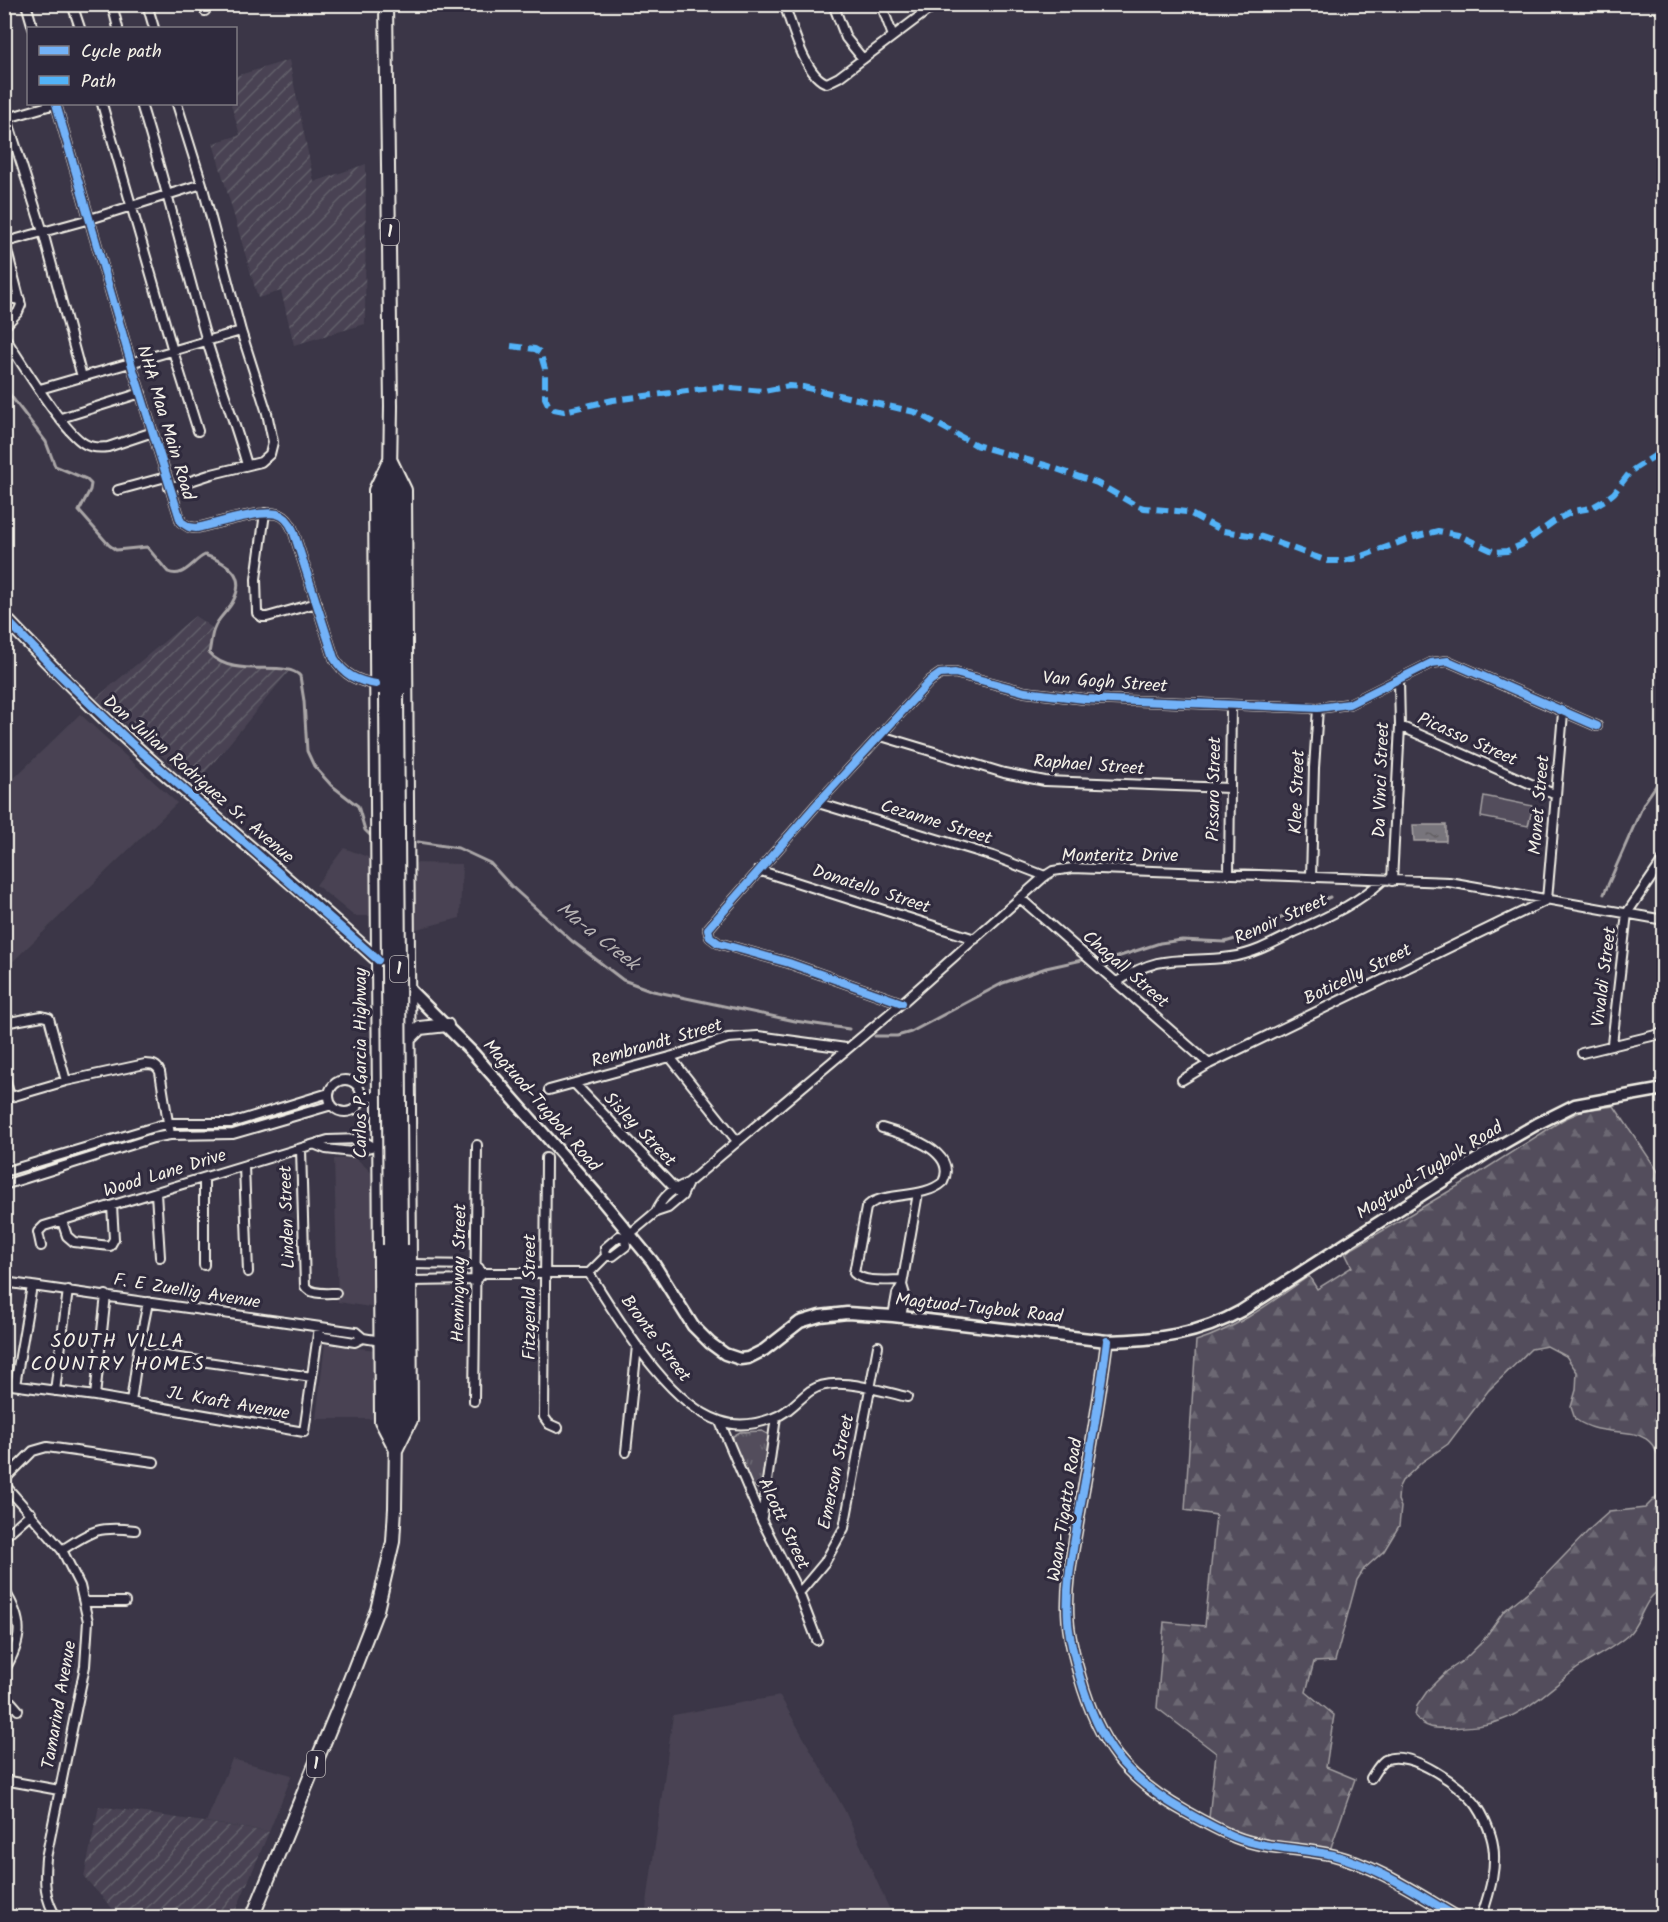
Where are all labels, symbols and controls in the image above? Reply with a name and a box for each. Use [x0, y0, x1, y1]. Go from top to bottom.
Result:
legend [27, 27, 237, 105]
text: Cycle path [81, 38, 162, 67]
text: Path [81, 68, 116, 97]
road number: 1 [381, 219, 399, 245]
street label: NHA Maa Main Road [128, 342, 203, 505]
street label: Van Gogh Street [1042, 664, 1169, 702]
street label: Don Julian Rodriguez Sr. Avenue [96, 688, 300, 872]
street label: Picasso Street [1412, 705, 1523, 775]
street label: Da Vinci Street [1365, 721, 1399, 838]
street label: Pissaro Street [1200, 735, 1230, 842]
street label: Raphael Street [1033, 748, 1146, 784]
street label: Klee Street [1282, 748, 1314, 835]
street label: Monet Street [1521, 753, 1559, 856]
street label: Cezanne Street [877, 792, 996, 854]
street label: Monteritz Drive [1062, 842, 1178, 871]
street label: Donatello Street [808, 857, 935, 923]
street label: Renoir Street [1230, 886, 1333, 953]
water label: Ma-a Creek [549, 894, 647, 981]
street label: Chagall Street [1075, 924, 1176, 1017]
street label: Vivaldi Street [1584, 924, 1626, 1029]
street label: Boticelly Street [1299, 936, 1418, 1014]
road number: 1 [390, 956, 408, 982]
street label: Carlos P. Garcia Highway [347, 967, 376, 1158]
street label: Rembrandt Street [588, 1011, 727, 1077]
street label: Magtuod-Tugbok Road [475, 1033, 608, 1180]
street label: Sisley Street [595, 1086, 683, 1175]
street label: Magtuod-Tugbok Road [1351, 1114, 1510, 1228]
street label: Wood Lane Drive [100, 1142, 230, 1206]
street label: Linden Street [272, 1164, 304, 1269]
street label: Hemingway Street [444, 1202, 476, 1343]
street label: Fitzgerald Street [516, 1233, 545, 1360]
street label: F. E Zuellig Avenue [111, 1266, 263, 1318]
street label: Magtuod-Tugbok Road [894, 1286, 1065, 1332]
street label: Bronte Street [612, 1289, 698, 1390]
district label: SOUTH VILLA COUNTRY HOMES [31, 1326, 205, 1381]
street label: JL Kraft Avenue [164, 1379, 292, 1429]
street label: Emerson Street [811, 1411, 864, 1532]
street label: Waan-Tigatto Road [1040, 1435, 1092, 1584]
street label: Alcott Street [749, 1473, 817, 1576]
street label: Tamarind Avenue [34, 1639, 86, 1771]
road number: 1 [307, 1751, 325, 1777]

